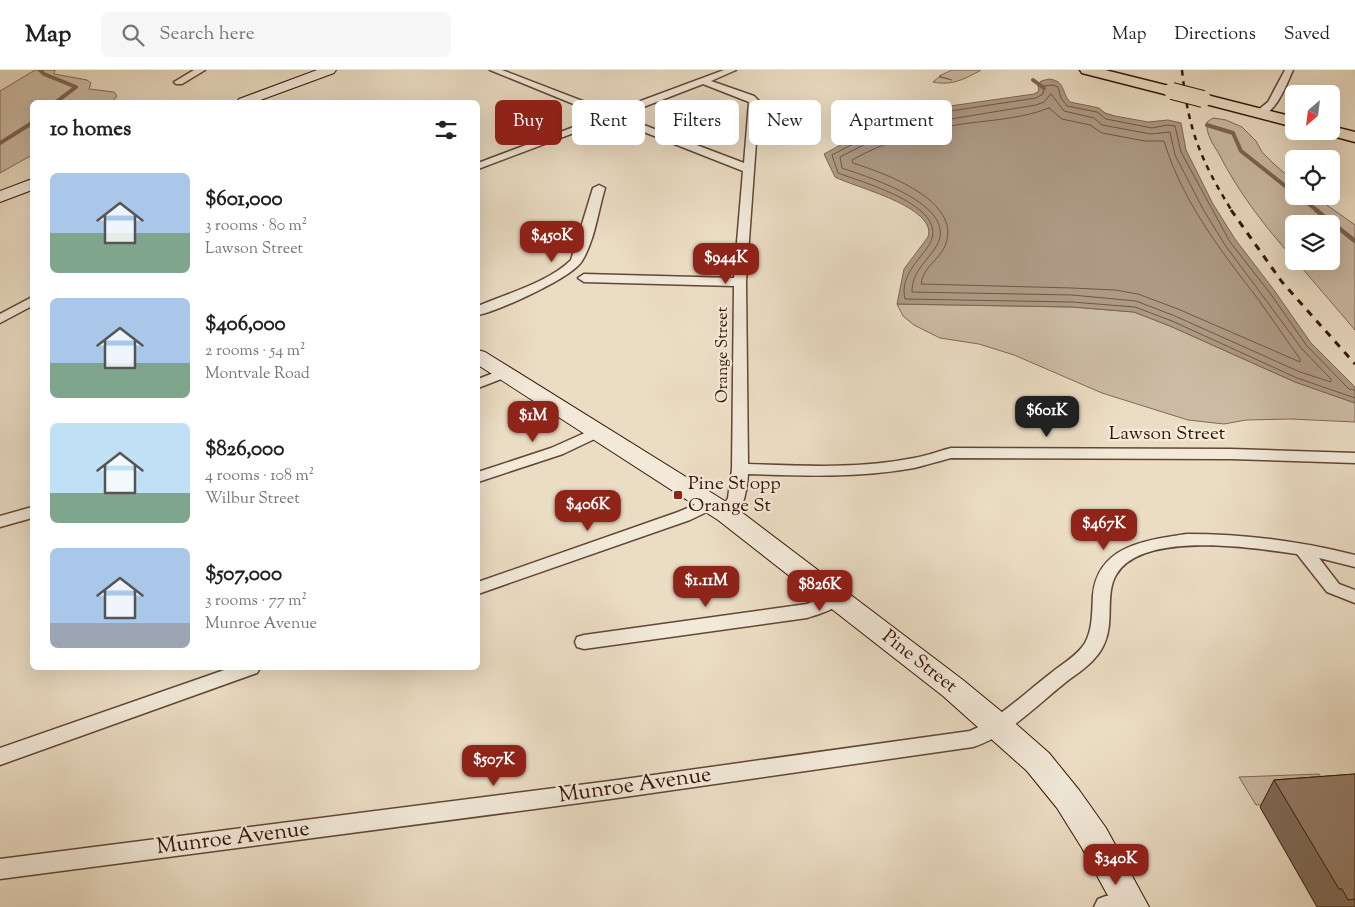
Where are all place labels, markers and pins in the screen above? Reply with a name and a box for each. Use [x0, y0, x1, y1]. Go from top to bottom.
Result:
pin: $450K [517, 220, 587, 263]
pin: $944K [691, 242, 761, 285]
pin: $601K [1012, 396, 1082, 438]
pin: $1M [509, 400, 557, 443]
place label: Pine St opp Orange St [688, 471, 781, 520]
marker: Pine St opp Orange St [672, 489, 684, 501]
pin: $406K [553, 490, 623, 532]
pin: $467K [1069, 508, 1139, 551]
pin: $1.11M [665, 566, 747, 608]
pin: $826K [785, 570, 855, 612]
pin: $507K [459, 744, 529, 787]
pin: $340K [1081, 844, 1151, 886]

